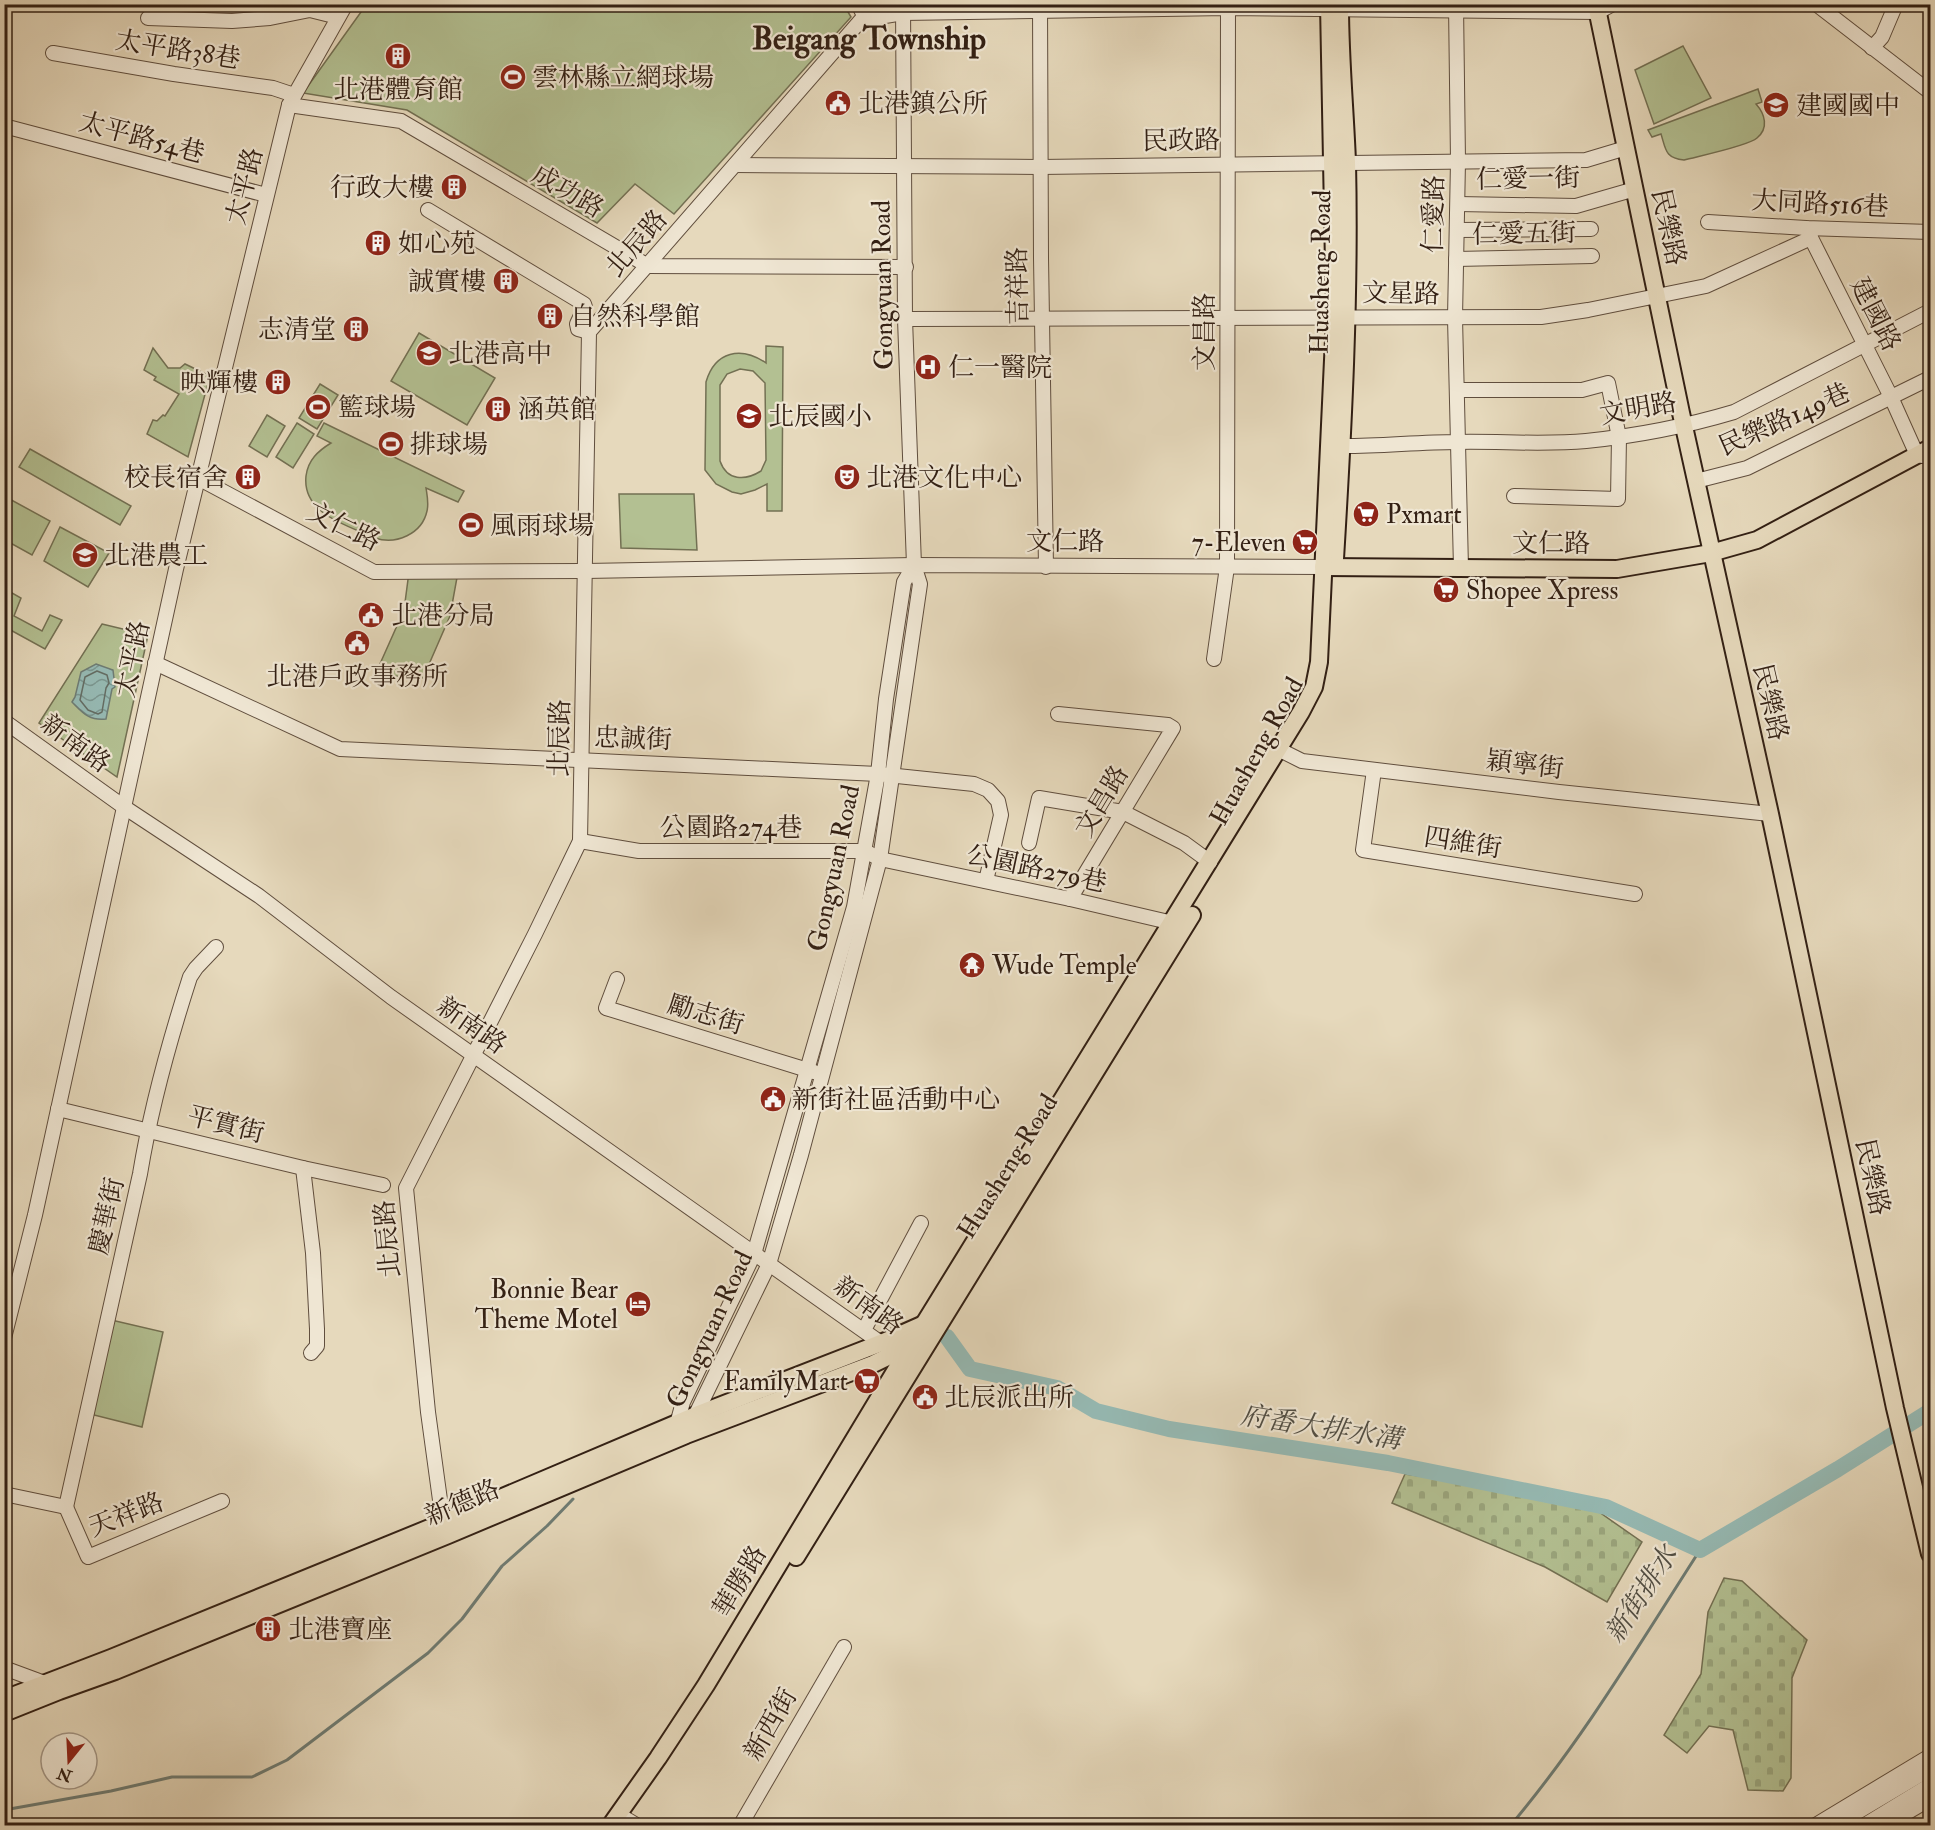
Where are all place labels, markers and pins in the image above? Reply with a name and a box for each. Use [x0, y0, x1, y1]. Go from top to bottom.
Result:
building icon: 北港體育館 [383, 41, 413, 71]
sports icon: 雲林縣立網球場 [498, 62, 528, 92]
place label: 雲林縣立網球場 [532, 62, 714, 94]
place label: 北港體育館 [333, 74, 463, 106]
public building icon: 北港鎮公所 [823, 88, 853, 118]
place label: 北港鎮公所 [858, 88, 988, 120]
school or university icon: 建國國中 [1761, 90, 1791, 120]
place label: 建國國中 [1796, 90, 1900, 122]
place label: 行政大樓 [330, 172, 434, 204]
building icon: 行政大樓 [439, 172, 469, 202]
building icon: 如心苑 [363, 228, 393, 258]
place label: 如心苑 [398, 228, 476, 260]
place label: 誠實樓 [408, 266, 486, 298]
building icon: 誠實樓 [491, 266, 521, 296]
building icon: 自然科學館 [535, 301, 565, 331]
place label: 自然科學館 [570, 301, 700, 333]
place label: 志清堂 [258, 314, 336, 346]
building icon: 志清堂 [341, 314, 371, 344]
school or university icon: 北港高中 [414, 338, 444, 368]
place label: 北港高中 [448, 338, 552, 370]
hospital icon: 仁一醫院 [913, 352, 943, 382]
place label: 仁一醫院 [948, 352, 1052, 384]
place label: 映輝樓 [180, 367, 258, 399]
building icon: 映輝樓 [263, 367, 293, 397]
sports icon: 籃球場 [303, 392, 333, 422]
place label: 籃球場 [338, 392, 416, 424]
building icon: 涵英館 [483, 394, 513, 424]
place label: 涵英館 [518, 394, 596, 426]
school or university icon: 北辰國小 [734, 401, 764, 431]
place label: 北辰國小 [768, 401, 872, 433]
sports icon: 排球場 [376, 429, 406, 459]
place label: 排球場 [410, 429, 488, 461]
place label: 校長宿舍 [124, 462, 228, 494]
building icon: 校長宿舍 [233, 462, 263, 492]
theatre icon: 北港文化中心 [832, 462, 862, 492]
place label: 北港文化中心 [866, 462, 1022, 494]
supermarket icon: Pxmart [1351, 499, 1381, 529]
place label: Pxmart [1386, 499, 1462, 531]
sports icon: 風雨球場 [456, 510, 486, 540]
place label: 風雨球場 [490, 510, 594, 542]
place label: 7-Eleven [1192, 527, 1286, 559]
supermarket icon: 7-Eleven [1290, 527, 1320, 557]
school or university icon: 北港農工 [70, 540, 100, 570]
place label: 北港農工 [104, 540, 208, 572]
supermarket icon: Shopee Xpress [1431, 575, 1461, 605]
place label: Shopee Xpress [1466, 575, 1618, 608]
public building icon: 北港分局 [356, 600, 386, 630]
place label: 北港分局 [391, 600, 495, 632]
public building icon: 北港戶政事務所 [342, 628, 372, 658]
place label: 北港戶政事務所 [266, 661, 448, 693]
temple icon: Wude Temple [957, 950, 987, 980]
place label: Wude Temple [991, 950, 1137, 983]
public building icon: 新街社區活動中心 [758, 1084, 788, 1114]
place label: 新街社區活動中心 [792, 1084, 1000, 1116]
place label: Bonnie Bear Theme Motel [475, 1274, 618, 1336]
hotel icon: Bonnie Bear Theme Motel [623, 1289, 653, 1319]
place label: FamilyMart [723, 1366, 848, 1398]
supermarket icon: FamilyMart [852, 1366, 882, 1396]
public building icon: 北辰派出所 [910, 1382, 940, 1412]
place label: 北辰派出所 [944, 1382, 1074, 1414]
building icon: 北港寶座 [253, 1614, 283, 1644]
place label: 北港寶座 [288, 1614, 392, 1646]

